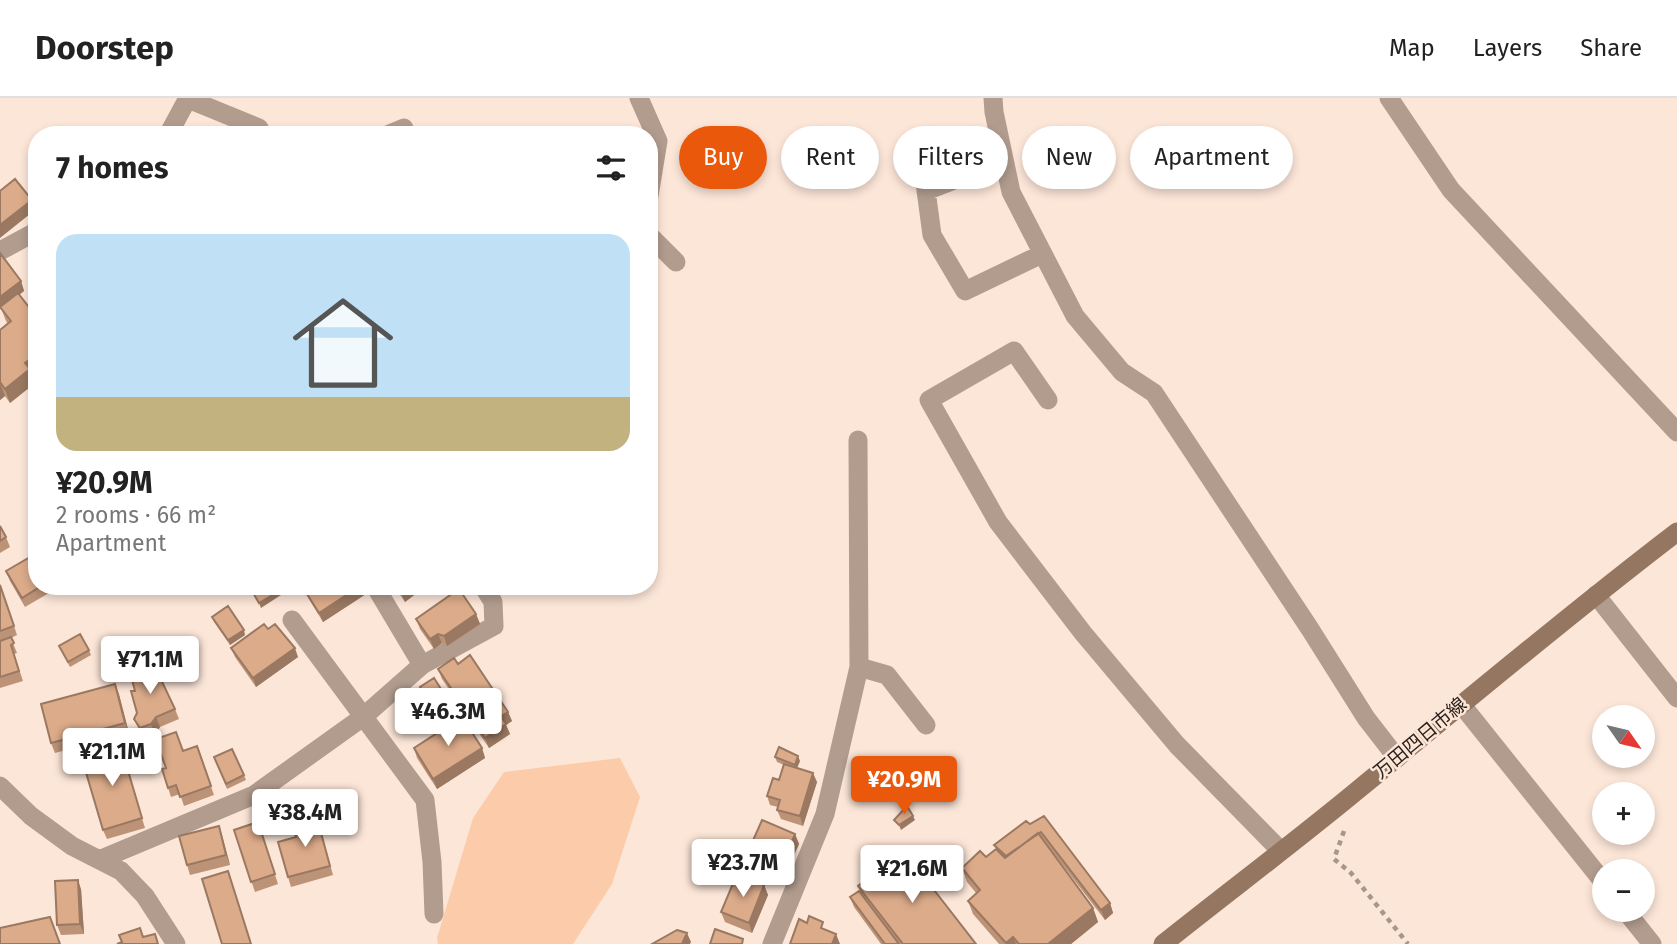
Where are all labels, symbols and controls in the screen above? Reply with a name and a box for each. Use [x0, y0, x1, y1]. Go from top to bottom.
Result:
text: Doorstep [35, 28, 174, 68]
text: Map [1389, 34, 1435, 62]
text: Layers [1473, 34, 1542, 62]
text: Share [1580, 34, 1642, 62]
chip: Buy [679, 126, 767, 189]
chip: Rent [781, 126, 879, 189]
chip: Filters [893, 126, 1008, 189]
chip: New [1022, 126, 1116, 189]
chip: Apartment [1130, 126, 1293, 189]
icon: filters [592, 149, 630, 187]
text: 7 homes [56, 150, 168, 186]
icon: home [280, 280, 406, 406]
text: ¥20.9M [56, 465, 153, 501]
text: 2 rooms · 66 m² [56, 501, 216, 529]
text: Apartment [56, 529, 166, 557]
pin: ¥71.1M [93, 636, 207, 696]
text: ¥71.1M [117, 645, 183, 673]
pin: ¥46.3M [391, 688, 505, 748]
street label: 万田四日市線 [1369, 693, 1471, 783]
text: ¥46.3M [411, 697, 485, 725]
north arrow [1592, 705, 1656, 768]
map controls [1592, 705, 1655, 922]
pin: ¥21.1M [55, 728, 169, 788]
text: ¥21.1M [79, 737, 145, 765]
pin: ¥20.9M [847, 756, 961, 816]
text: ¥20.9M [867, 765, 941, 793]
button: + [1592, 782, 1655, 845]
pin: ¥38.4M [248, 790, 362, 849]
text: ¥38.4M [268, 798, 342, 826]
pin: ¥23.7M [686, 840, 800, 899]
pin: ¥21.6M [855, 846, 969, 905]
text: ¥23.7M [708, 848, 778, 876]
text: ¥21.6M [876, 854, 948, 882]
button: − [1592, 859, 1655, 922]

